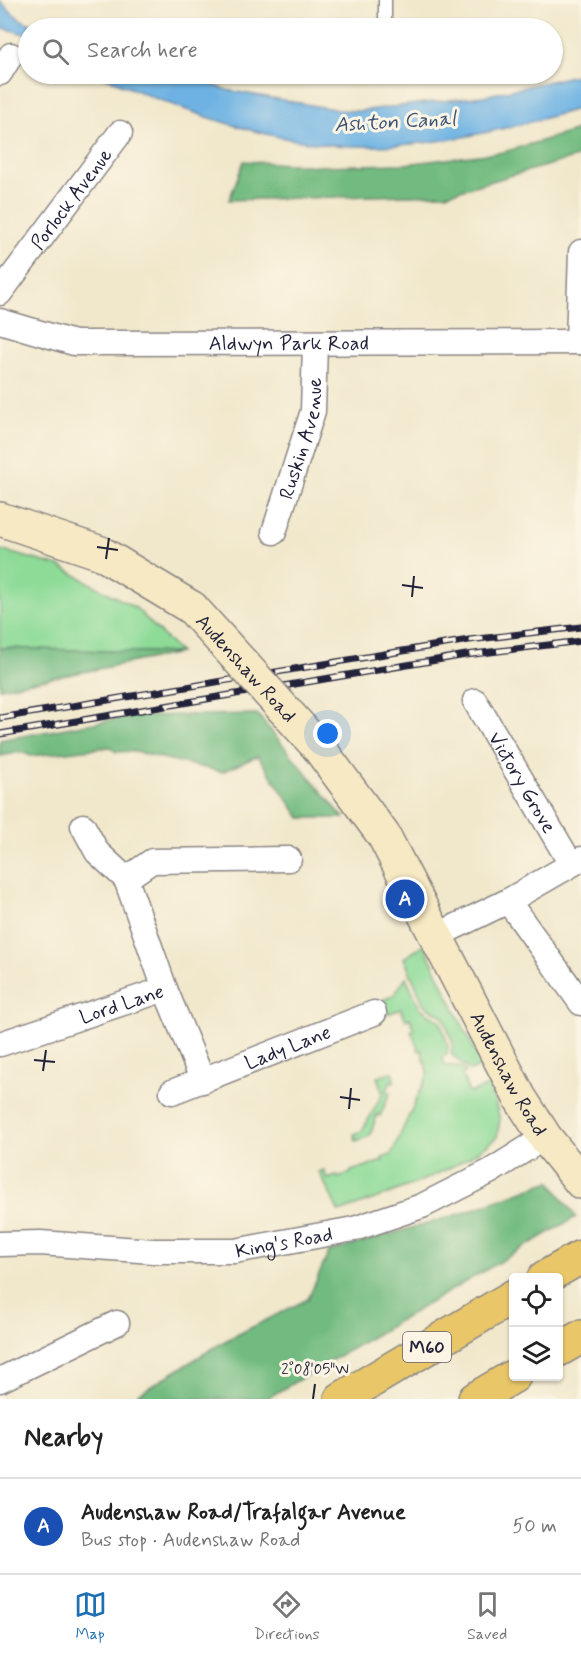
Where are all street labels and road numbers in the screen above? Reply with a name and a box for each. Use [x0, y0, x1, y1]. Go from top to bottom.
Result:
street label: Porlock Avenue [25, 143, 119, 256]
street label: Aldwyn Park Road [209, 330, 369, 358]
street label: Ruskin Avenue [273, 377, 329, 503]
street label: Audenshaw Road [189, 609, 302, 729]
street label: Victory Grove [481, 727, 562, 839]
street label: Lord Lane [76, 978, 168, 1032]
street label: Audenshaw Road [463, 1008, 553, 1142]
street label: Lady Lane [241, 1019, 335, 1077]
street label: King's Road [233, 1221, 335, 1266]
road number: M60 [403, 1332, 451, 1362]

